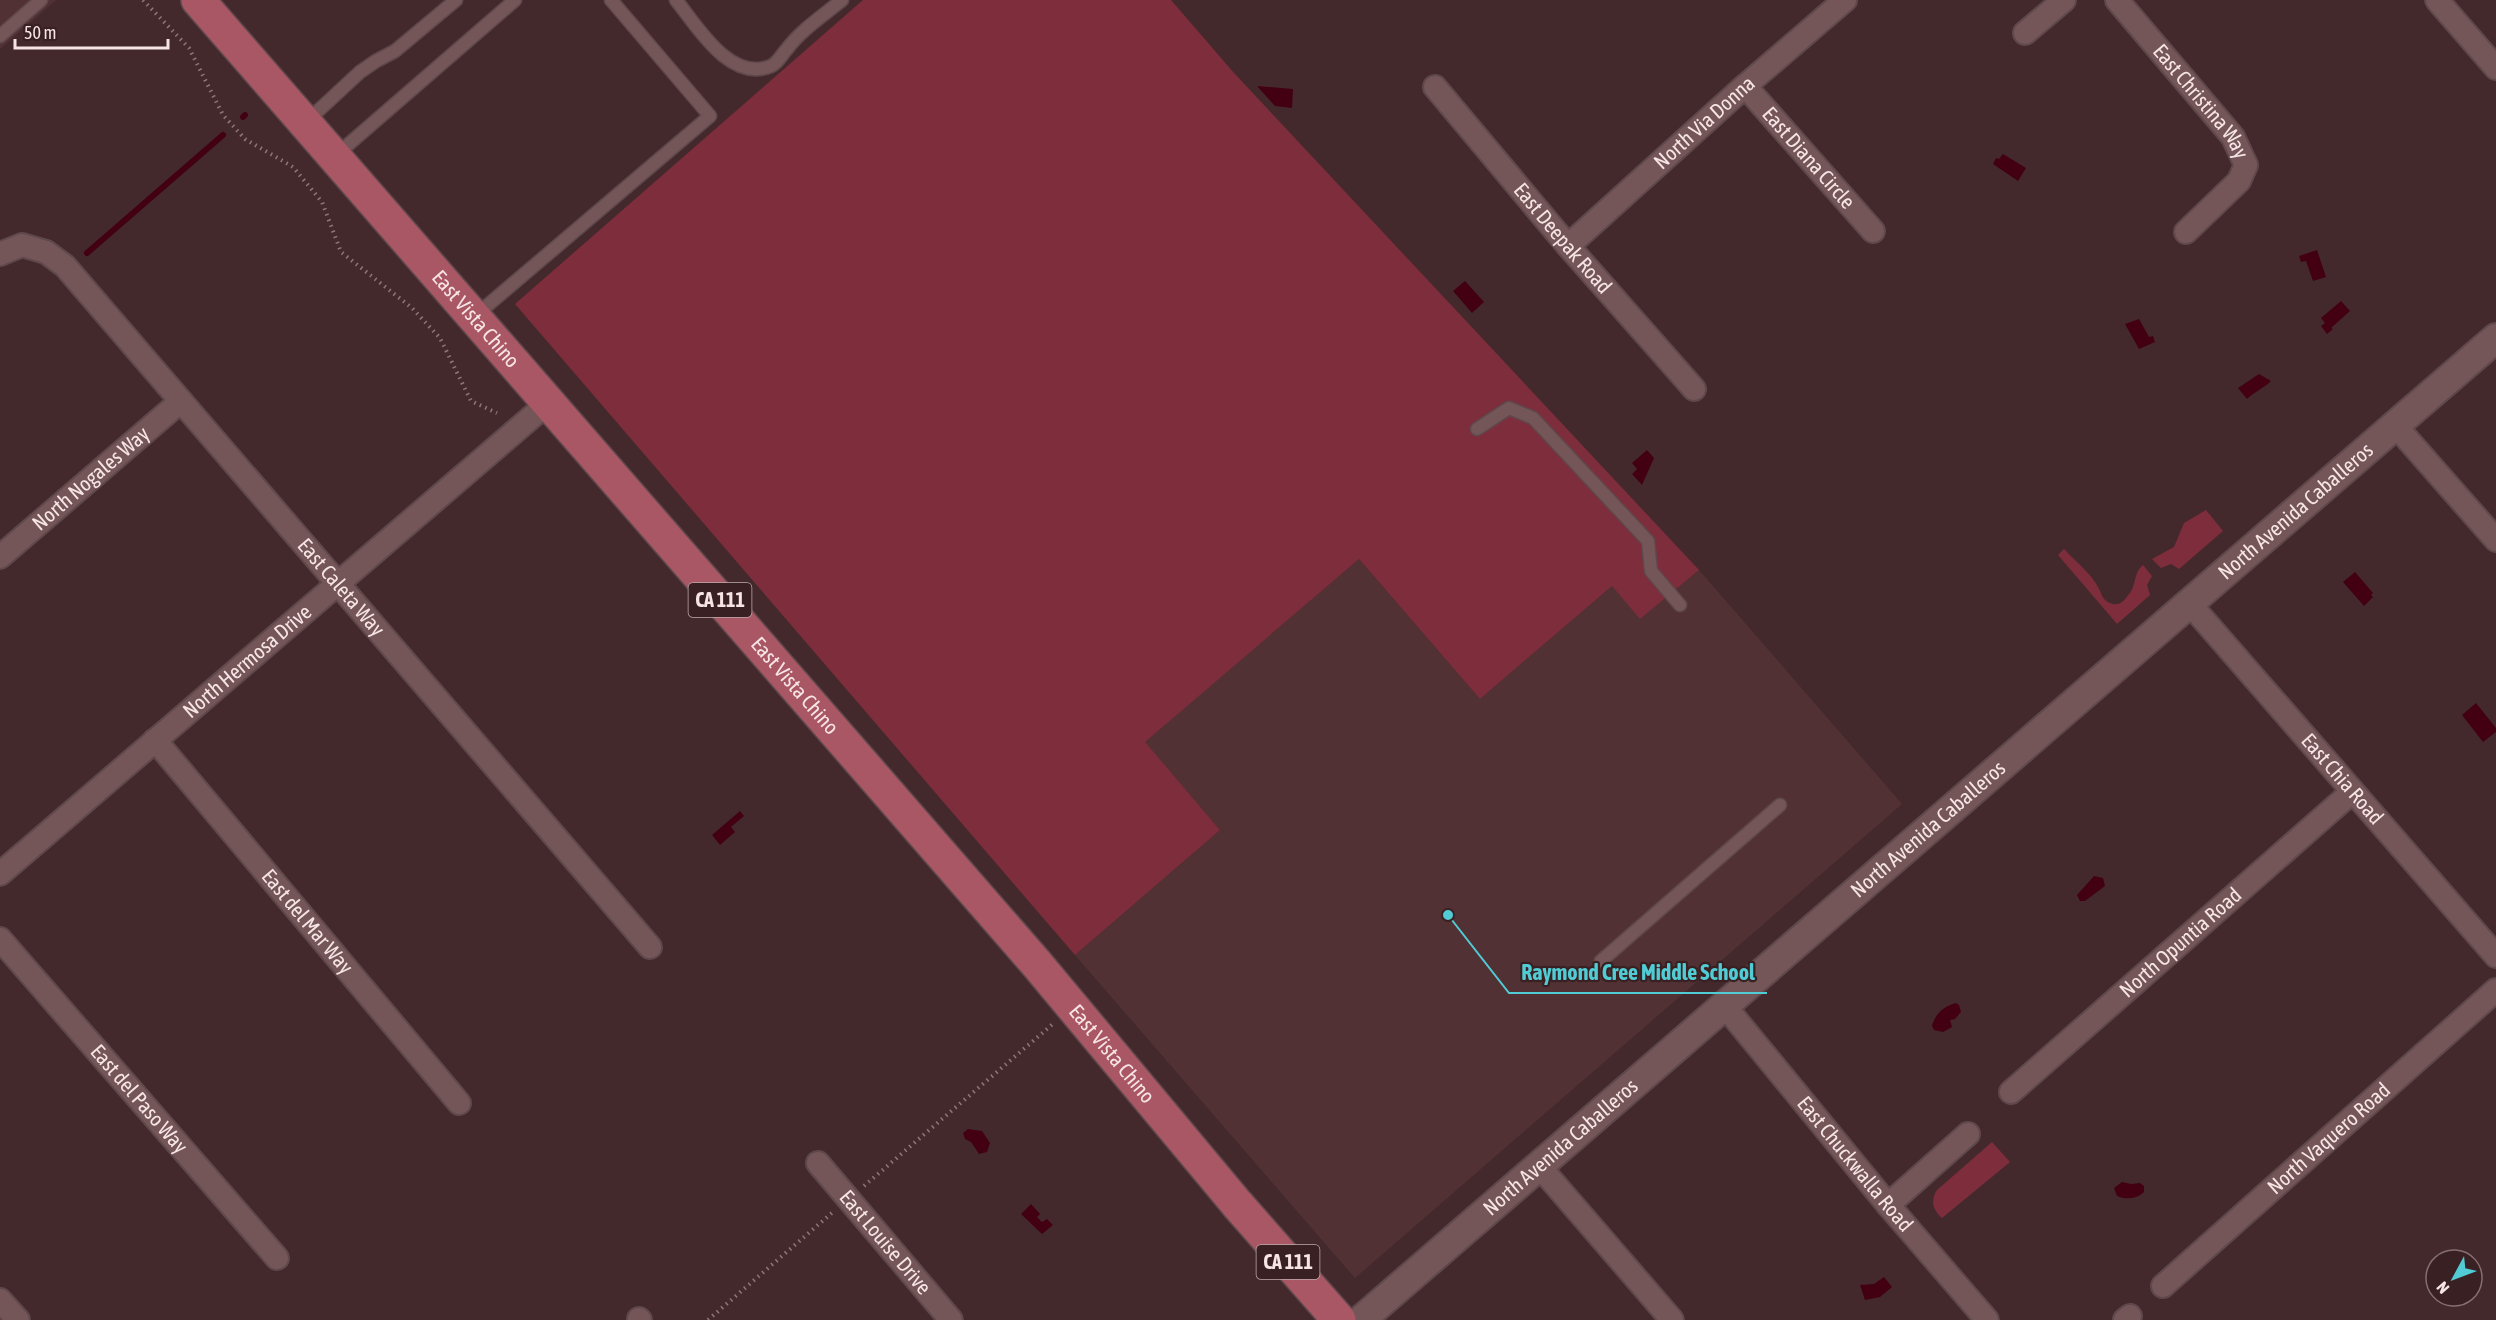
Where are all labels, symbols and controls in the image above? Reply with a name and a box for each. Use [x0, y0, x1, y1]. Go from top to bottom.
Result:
scale bar [15, 12, 168, 50]
text: 50 m [24, 22, 56, 43]
street label: East Christina Way [2149, 39, 2254, 162]
street label: North Via Donna [1649, 70, 1759, 173]
street label: East Diana Circle [1758, 102, 1860, 213]
street label: East Deepak Road [1509, 178, 1617, 298]
street label: East Vista Chino [428, 265, 525, 372]
street label: North Nogales Way [27, 421, 154, 535]
street label: North Avenida Caballeros [2213, 437, 2377, 584]
street label: East Caleta Way [293, 533, 391, 641]
road number: CA 111 [688, 583, 752, 617]
street label: North Hermosa Drive [178, 599, 316, 722]
street label: East Vista Chino [747, 632, 844, 739]
street label: East Chia Road [2297, 728, 2389, 829]
street label: North Avenida Caballeros [1845, 755, 2010, 902]
street label: East del Mar Way [257, 864, 359, 978]
street label: North Opuntia Road [2114, 882, 2246, 1002]
callout: Raymond Cree Middle School [1509, 953, 1767, 993]
text: Raymond Cree Middle School [1521, 959, 1756, 985]
street label: East Vista Chino [1065, 999, 1161, 1107]
street label: East del Paso Way [86, 1039, 194, 1158]
street label: North Avenida Caballeros [1478, 1073, 1642, 1220]
street label: North Vaquero Road [2262, 1077, 2394, 1198]
street label: East Chuckwalla Road [1793, 1091, 1918, 1236]
street label: East Louise Drive [835, 1185, 937, 1299]
road number: CA 111 [1256, 1245, 1320, 1279]
north arrow [2424, 1248, 2484, 1308]
text: N [2433, 1278, 2453, 1297]

